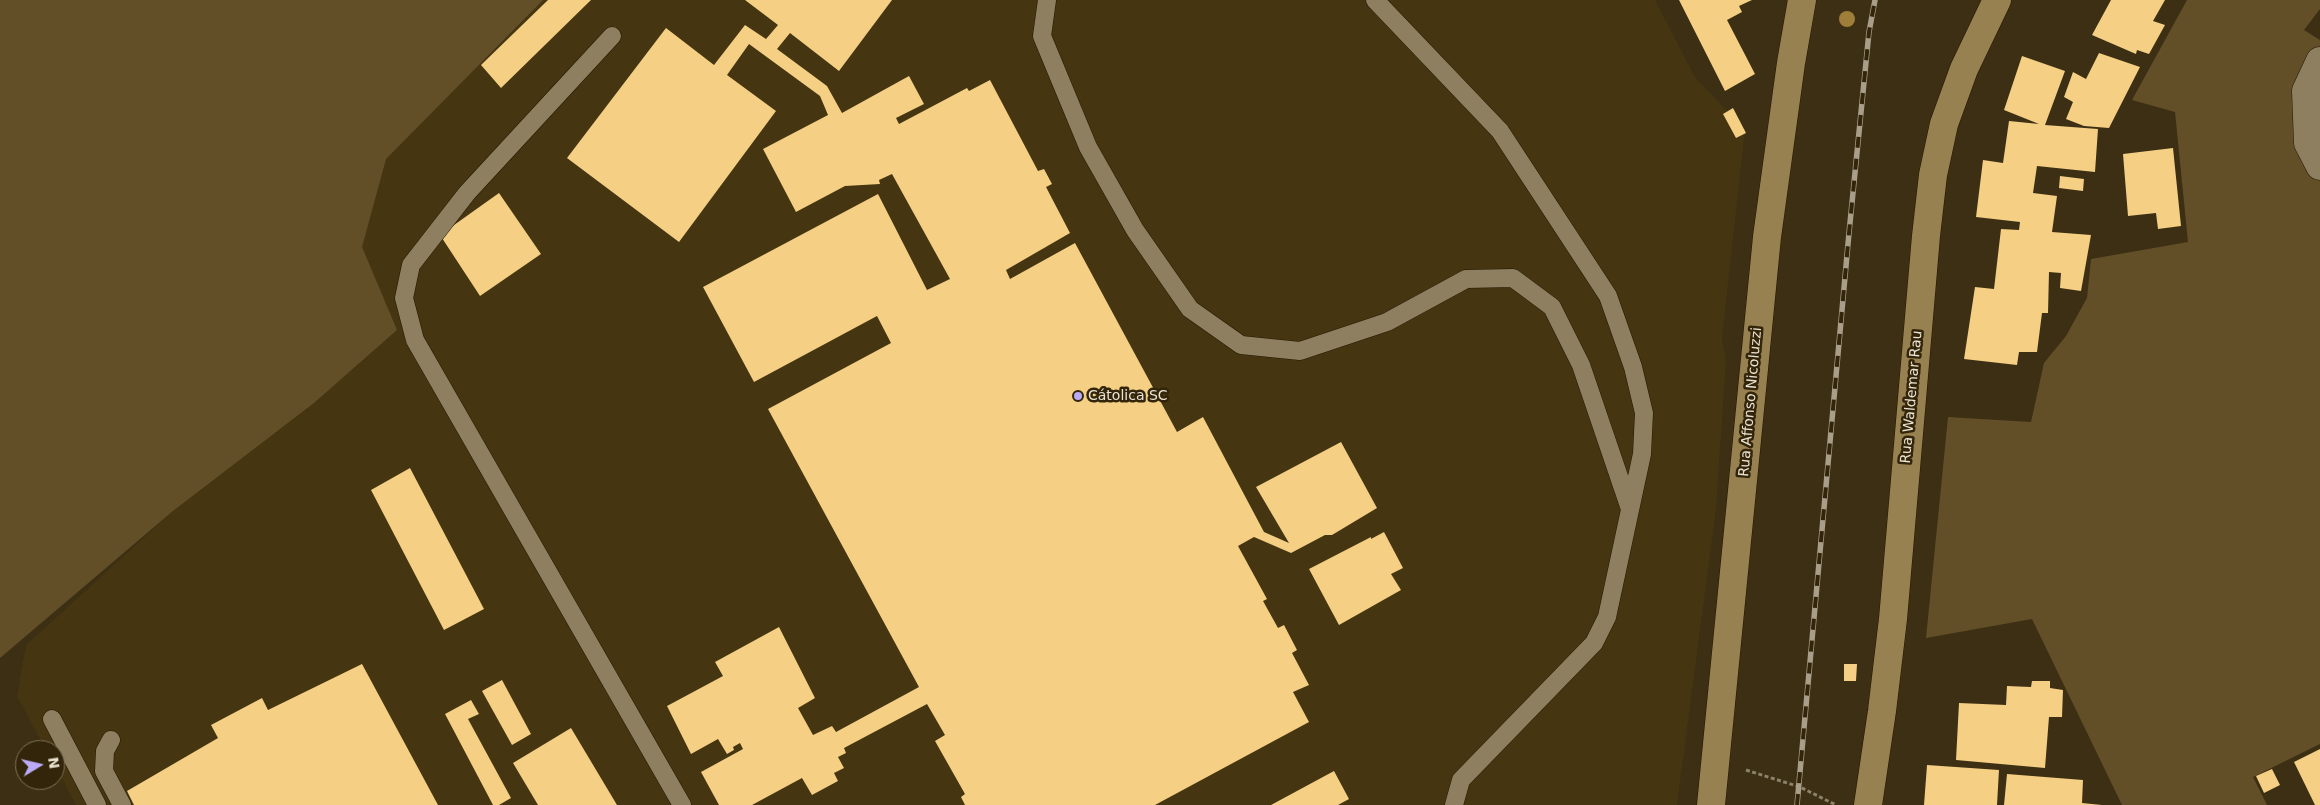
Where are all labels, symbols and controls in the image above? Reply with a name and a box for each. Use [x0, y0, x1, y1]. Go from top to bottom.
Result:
street label: Rua Affonso Nicoluzzi [1736, 327, 1766, 477]
street label: Rua Waldemar Rau [1898, 330, 1926, 464]
place label: Cátolica SC [1088, 388, 1168, 404]
marker: Cátolica SC [1072, 390, 1084, 402]
north arrow [15, 740, 65, 790]
text: N [45, 756, 63, 770]

